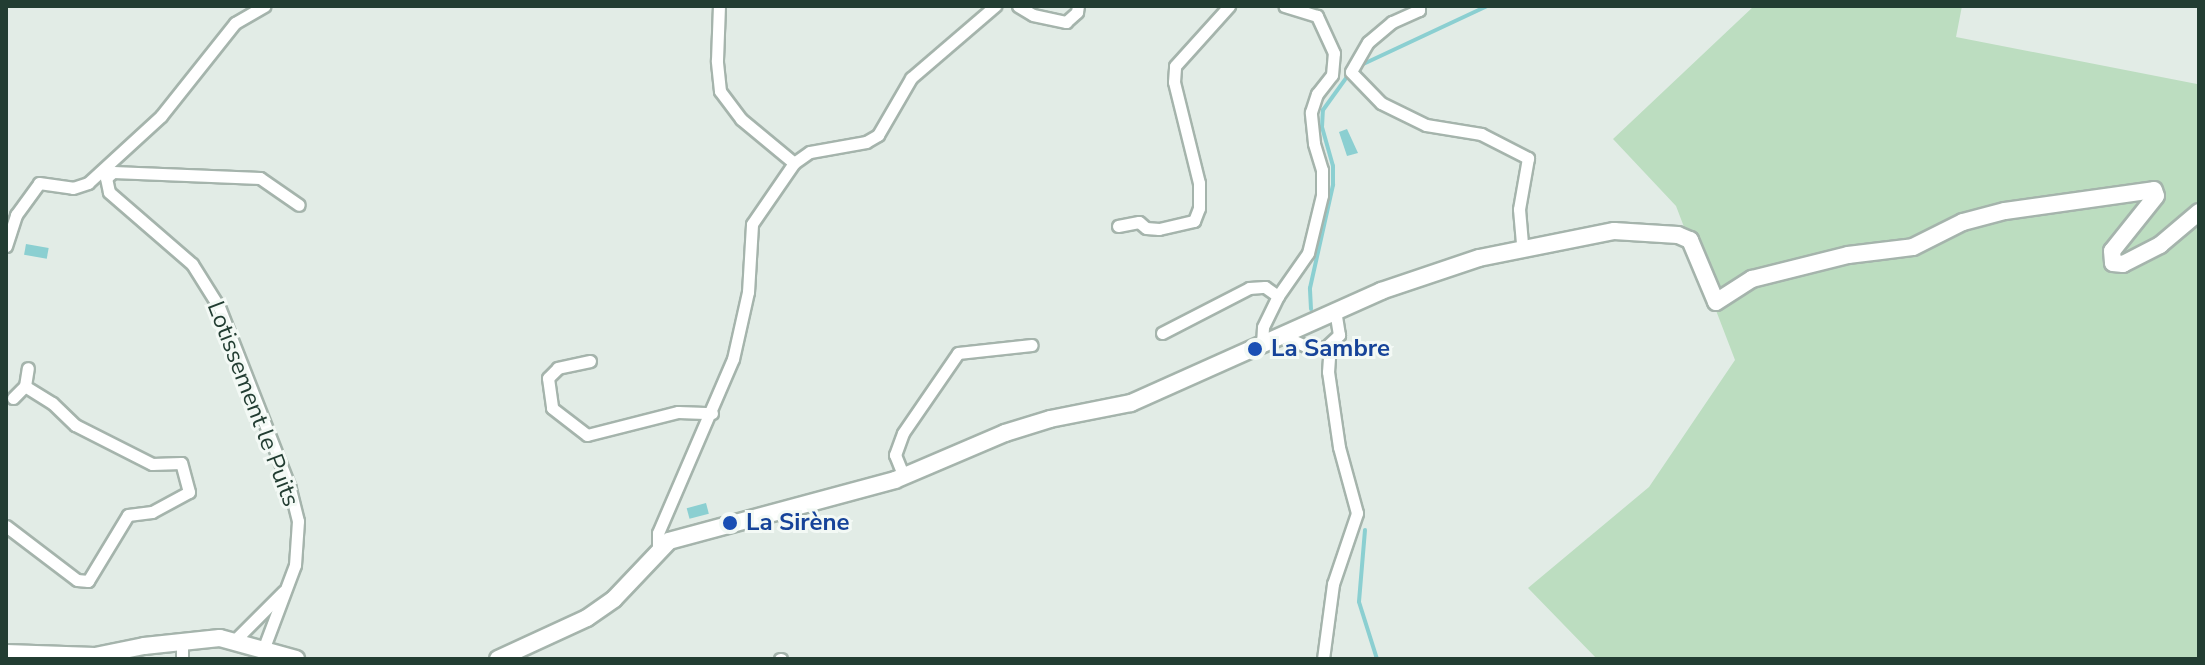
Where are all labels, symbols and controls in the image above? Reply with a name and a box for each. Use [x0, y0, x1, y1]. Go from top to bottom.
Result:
street label: Lotissement le Puits [201, 297, 305, 511]
place label: La Sambre [1271, 335, 1390, 363]
marker: La Sambre [1246, 340, 1264, 358]
place label: La Sirène [746, 509, 850, 537]
marker: La Sirène [721, 514, 739, 532]

